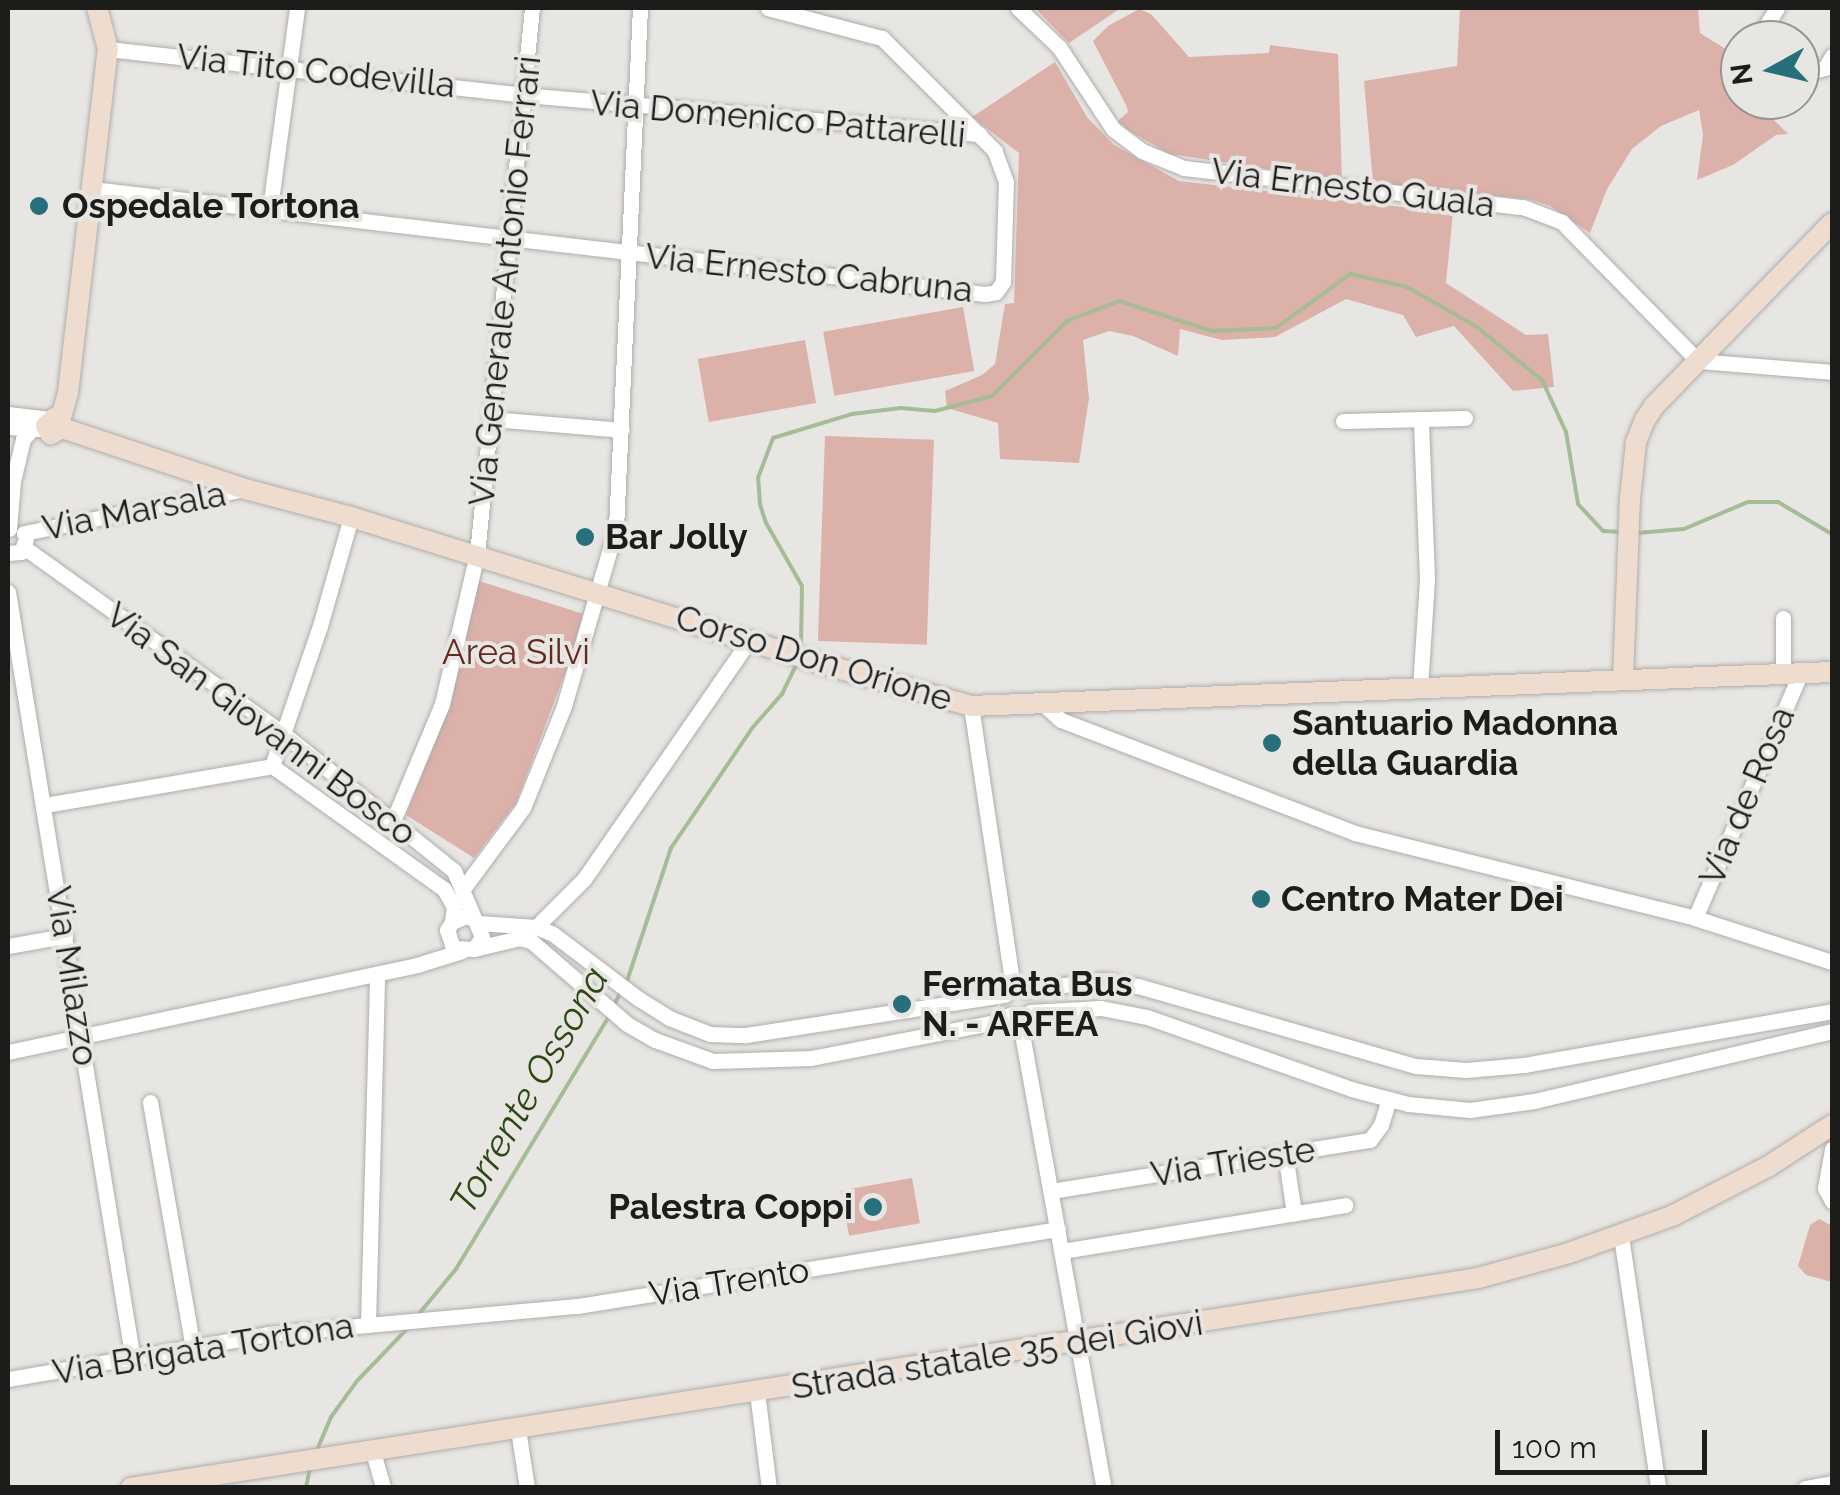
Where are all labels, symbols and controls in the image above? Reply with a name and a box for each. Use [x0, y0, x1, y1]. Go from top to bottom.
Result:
north arrow [1720, 20, 1820, 120]
street label: Via Tito Codevilla [174, 35, 458, 107]
street label: Via Generale Antonio Ferrari [460, 53, 550, 509]
text: N [1724, 61, 1760, 87]
street label: Via Domenico Pattarelli [589, 82, 967, 156]
street label: Via Ernesto Guala [1209, 150, 1497, 226]
place label: Ospedale Tortona [62, 185, 361, 227]
marker: Ospedale Tortona [26, 193, 52, 219]
street label: Via Ernesto Cabruna [643, 235, 975, 311]
street label: Via Marsala [39, 473, 229, 549]
place label: Bar Jolly [605, 516, 749, 558]
marker: Bar Jolly [574, 526, 596, 548]
street label: Via San Giovanni Bosco [98, 594, 424, 854]
street label: Corso Don Orione [671, 596, 957, 720]
park label: Area Silvi [442, 631, 590, 673]
street label: Via de Rosa [1691, 700, 1803, 892]
place label: Santuario Madonna della Guardia [1292, 702, 1618, 784]
marker: Santuario Madonna della Guardia [1261, 732, 1283, 754]
place label: Centro Mater Dei [1281, 878, 1564, 920]
street label: Via Milazzo [37, 883, 107, 1069]
marker: Centro Mater Dei [1250, 888, 1272, 910]
water label: Torrente Ossona [440, 959, 618, 1221]
place label: Fermata Bus N. - ARFEA [922, 963, 1133, 1045]
marker: Fermata Bus N. - ARFEA [891, 993, 913, 1015]
street label: Via Trieste [1147, 1128, 1319, 1196]
place label: Palestra Coppi [608, 1186, 853, 1228]
marker: Palestra Coppi [862, 1196, 884, 1218]
street label: Via Trento [646, 1249, 812, 1315]
street label: Strada statale 35 dei Giovi [788, 1302, 1206, 1408]
street label: Via Brigata Tortona [49, 1304, 357, 1394]
scale bar [1500, 1410, 1712, 1472]
text: 100 m [1512, 1430, 1597, 1465]

